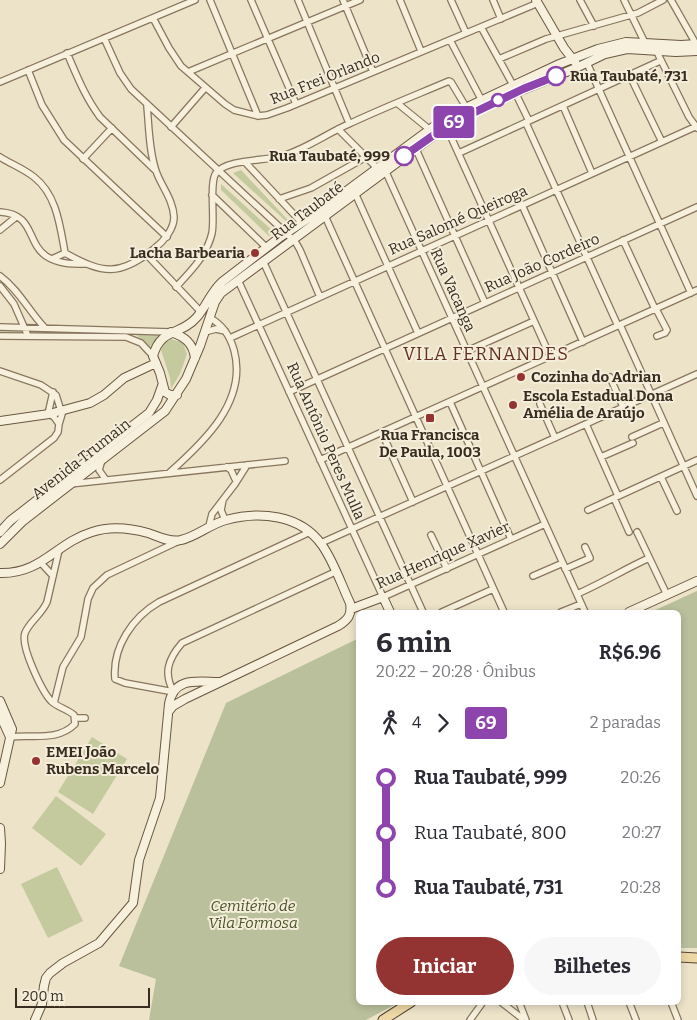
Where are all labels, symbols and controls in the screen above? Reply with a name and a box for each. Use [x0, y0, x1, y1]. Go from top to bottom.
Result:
street label: Rua Frei Orlando [267, 48, 383, 108]
marker: Rua Taubaté, 731 [546, 66, 566, 86]
place label: Rua Taubaté, 731 [570, 67, 688, 85]
unlabelled marker [491, 93, 505, 107]
line badge: 69 [432, 106, 476, 138]
text: 69 [443, 111, 465, 133]
marker: Rua Taubaté, 999 [394, 146, 414, 166]
place label: Rua Taubaté, 999 [269, 147, 390, 165]
street label: Rua Taubaté [267, 178, 347, 244]
street label: Rua Salomé Queiroga [386, 181, 530, 259]
street label: Rua João Cordeiro [482, 230, 602, 296]
place label: Lacha Barbearia [130, 244, 246, 262]
street label: Rua Vacanga [427, 246, 479, 334]
marker: Lacha Barbearia [249, 247, 261, 259]
district label: VILA FERNANDES [403, 343, 569, 365]
street label: Rua Antônio Peres Mulla [283, 360, 369, 522]
place label: Cozinha do Adrian [531, 368, 661, 386]
marker: Cozinha do Adrian [515, 371, 527, 383]
place label: Escola Estadual Dona Amélia de Araújo [523, 387, 674, 422]
marker: Escola Estadual Dona Amélia de Araújo [507, 399, 519, 411]
marker: Rua Francisca De Paula, 1003 [424, 412, 436, 424]
street label: Avenida Trumain [28, 415, 134, 503]
place label: Rua Francisca De Paula, 1003 [379, 426, 481, 461]
street label: Rua Henrique Xavier [373, 517, 513, 593]
text: 6 min [376, 626, 451, 659]
text: R$6.96 [599, 641, 661, 664]
text: 20:22 – 20:28 · Ônibus [376, 662, 536, 681]
icon: walk [376, 709, 404, 737]
icon: forward [429, 709, 457, 737]
text: 69 [475, 712, 497, 734]
text: 4 [412, 713, 421, 732]
text: 2 paradas [590, 713, 661, 732]
place label: EMEI João Rubens Marcelo [46, 743, 160, 778]
marker: EMEI João Rubens Marcelo [30, 755, 42, 767]
text: Rua Taubaté, 999 [414, 766, 567, 789]
text: 20:26 [621, 768, 661, 787]
text: Rua Taubaté, 800 [414, 821, 567, 844]
text: 20:27 [622, 823, 661, 842]
text: Rua Taubaté, 731 [414, 876, 563, 899]
text: 20:28 [620, 878, 661, 897]
park label: Cemitério de Vila Formosa [208, 897, 298, 932]
button: Iniciar [376, 937, 514, 995]
button: Bilhetes [524, 937, 661, 995]
scale bar [15, 985, 150, 1008]
text: 200 m [22, 988, 64, 1005]

